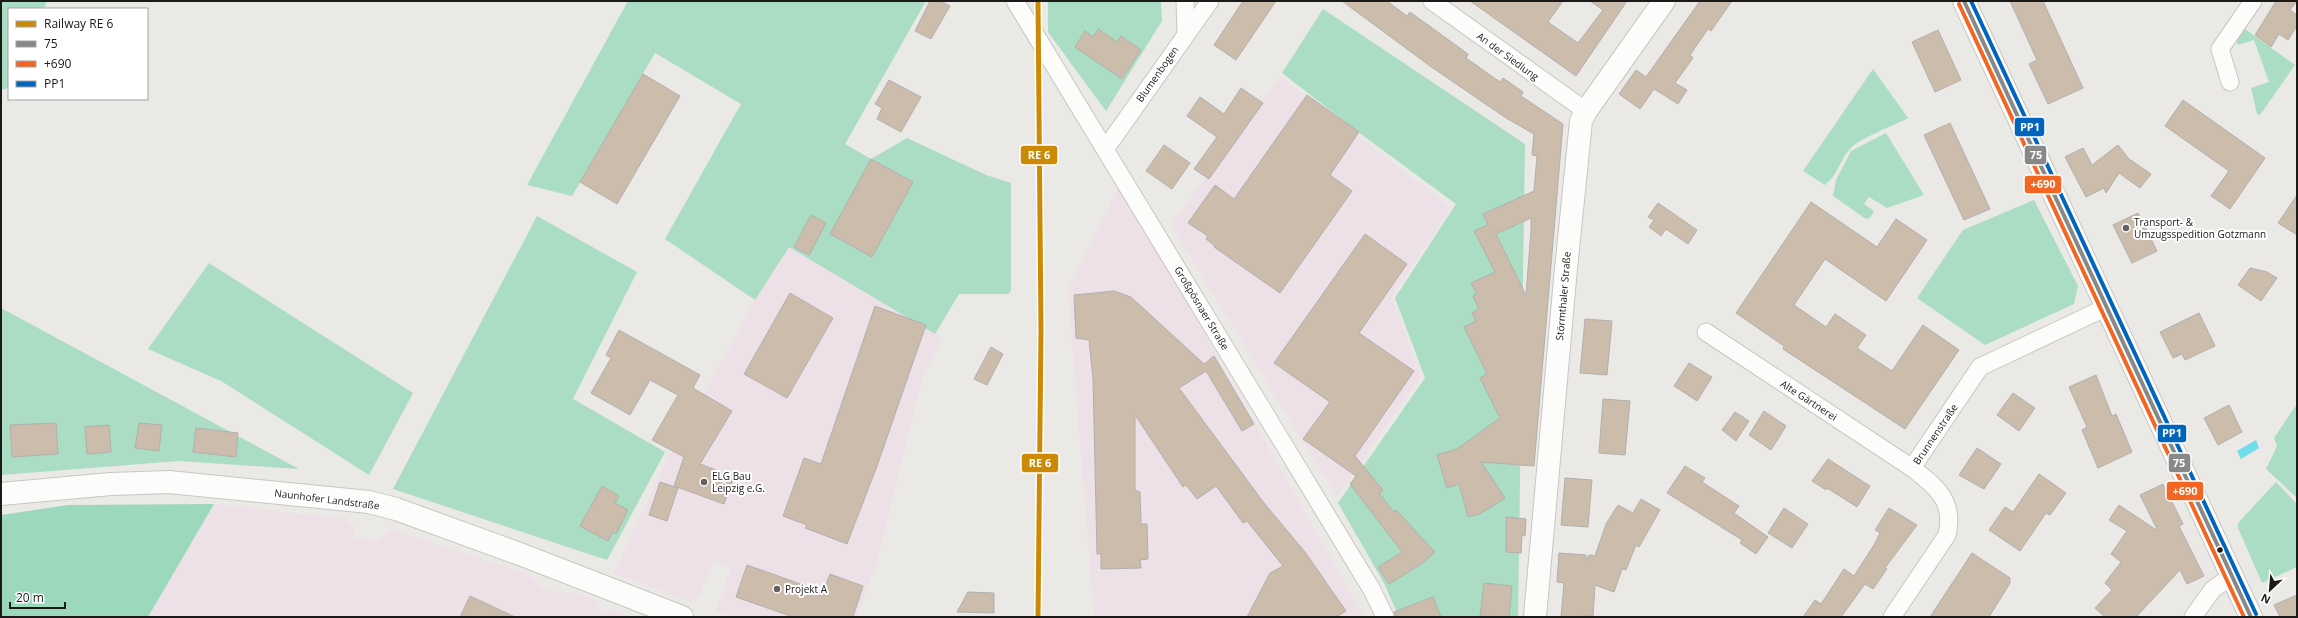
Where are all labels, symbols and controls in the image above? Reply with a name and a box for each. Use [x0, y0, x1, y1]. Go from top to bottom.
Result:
legend [8, 8, 148, 100]
text: Railway RE 6 [44, 15, 113, 32]
street label: An der Siedlung [1474, 29, 1542, 84]
text: 75 [44, 35, 58, 52]
street label: Blumenbogen [1132, 43, 1182, 105]
text: +690 [44, 55, 72, 72]
text: PP1 [44, 75, 65, 92]
line badge: PP1 [2014, 117, 2045, 137]
text: PP1 [2020, 119, 2040, 134]
line badge: RE 6 [1020, 145, 1058, 165]
line badge: 75 [2024, 145, 2047, 165]
text: RE 6 [1028, 147, 1050, 162]
text: 75 [2030, 147, 2042, 162]
line badge: +690 [2024, 175, 2062, 194]
text: +690 [2030, 176, 2056, 191]
place label: Transport- & Umzugsspedition Gotzmann [2134, 215, 2266, 241]
marker: Transport- & Umzugsspedition Gotzmann [2121, 223, 2131, 233]
street label: Störmthaler Straße [1552, 251, 1574, 341]
street label: Großpösnaer Straße [1172, 264, 1233, 353]
street label: Alte Gärtnerei [1778, 376, 1840, 424]
street label: Brunnenstraße [1909, 401, 1961, 467]
line badge: PP1 [2157, 424, 2187, 443]
text: PP1 [2162, 425, 2182, 440]
line badge: RE 6 [1021, 453, 1059, 473]
line badge: 75 [2168, 453, 2191, 473]
text: RE 6 [1029, 455, 1051, 470]
text: 75 [2173, 455, 2185, 470]
place label: ELG Bau Leipzig e.G. [712, 469, 765, 495]
marker: ELG Bau Leipzig e.G. [699, 477, 709, 487]
line badge: +690 [2166, 481, 2204, 501]
text: +690 [2172, 483, 2198, 498]
street label: Naunhofer Landstraße [274, 486, 381, 512]
unlabelled marker [2215, 545, 2225, 555]
north arrow [2250, 570, 2290, 610]
place label: Projekt A [785, 582, 828, 596]
scale bar [10, 584, 65, 610]
marker: Projekt A [772, 584, 782, 594]
text: 20 m [16, 589, 44, 606]
text: N [2258, 591, 2273, 608]

